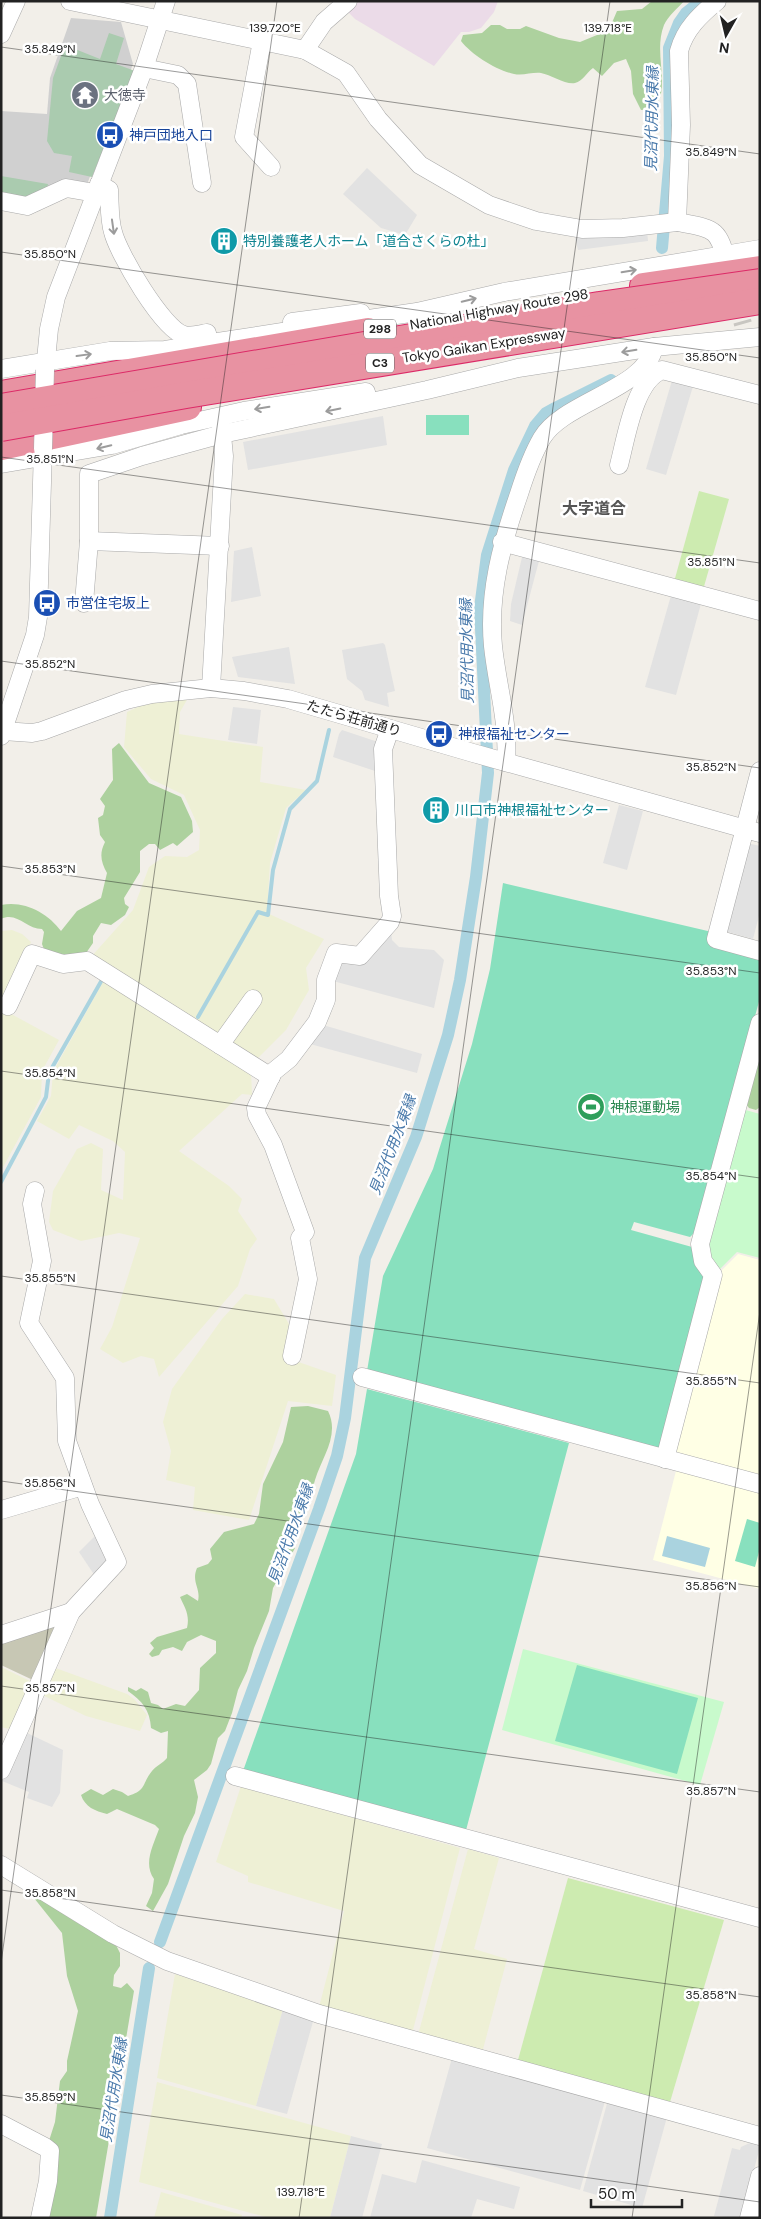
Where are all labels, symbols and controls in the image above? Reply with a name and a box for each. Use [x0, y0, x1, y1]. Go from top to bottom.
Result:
north arrow [701, 10, 751, 60]
text: 139.720°E [249, 20, 301, 36]
text: 139.718°E [584, 20, 632, 36]
text: N [718, 38, 731, 57]
text: 35.849°N [24, 41, 76, 57]
water label: 見沼代用水東縁 [641, 64, 663, 172]
temple icon: 大徳寺 [70, 80, 100, 110]
place label: 大徳寺 [104, 86, 146, 104]
bus stop icon: 神戸団地入口 [95, 120, 125, 150]
place label: 神戸団地入口 [129, 126, 213, 144]
text: 35.849°N [685, 144, 737, 160]
one-way arrow [108, 219, 118, 235]
building icon: 特別養護老人ホーム「道合さくらの杜」 [209, 226, 239, 256]
place label: 特別養護老人ホーム「道合さくらの杜」 [243, 232, 495, 250]
text: 35.850°N [24, 246, 76, 262]
one-way arrow [621, 265, 637, 275]
street label: National Highway Route 298 [408, 284, 590, 334]
one-way arrow [461, 295, 477, 304]
road number: 298 [364, 320, 396, 338]
street label: Tokyo Gaikan Expressway [401, 323, 567, 367]
one-way arrow [621, 346, 637, 356]
text: 35.850°N [685, 349, 737, 365]
one-way arrow [76, 350, 92, 360]
road number: C3 [366, 353, 394, 372]
one-way arrow [254, 404, 270, 414]
one-way arrow [325, 406, 341, 415]
one-way arrow [97, 443, 113, 452]
text: 35.851°N [26, 451, 74, 467]
district label: 大字道合 [562, 498, 626, 519]
text: 35.851°N [687, 554, 735, 570]
bus stop icon: 市営住宅坂上 [32, 588, 62, 618]
place label: 市営住宅坂上 [66, 594, 150, 612]
water label: 見沼代用水東縁 [456, 596, 478, 704]
text: 35.852°N [25, 656, 75, 672]
street label: たたら荘前通り [304, 696, 404, 740]
bus stop icon: 神根福祉センター [424, 719, 454, 749]
place label: 神根福祉センター [458, 725, 570, 743]
text: 35.852°N [686, 759, 736, 775]
building icon: 川口市神根福祉センター [421, 795, 451, 825]
place label: 川口市神根福祉センター [455, 801, 609, 819]
text: 35.853°N [25, 861, 75, 877]
text: 35.853°N [686, 963, 736, 979]
text: 35.854°N [24, 1065, 76, 1081]
water label: 見沼代用水東縁 [365, 1091, 422, 1198]
sports icon: 神根運動場 [576, 1092, 606, 1122]
place label: 神根運動場 [610, 1098, 680, 1116]
text: 35.854°N [685, 1168, 737, 1184]
text: 35.855°N [24, 1270, 76, 1286]
text: 35.855°N [685, 1373, 737, 1389]
text: 35.856°N [24, 1475, 76, 1491]
water label: 見沼代用水東縁 [264, 1479, 319, 1587]
text: 35.856°N [685, 1578, 737, 1594]
text: 35.857°N [25, 1680, 75, 1696]
text: 35.857°N [686, 1783, 736, 1799]
text: 35.858°N [24, 1885, 76, 1901]
text: 35.858°N [685, 1987, 737, 2003]
water label: 見沼代用水東縁 [96, 2035, 132, 2143]
text: 35.859°N [24, 2089, 76, 2105]
scale bar [591, 2176, 682, 2208]
text: 139.718°E [277, 2184, 325, 2200]
text: 50 m [598, 2184, 635, 2204]

